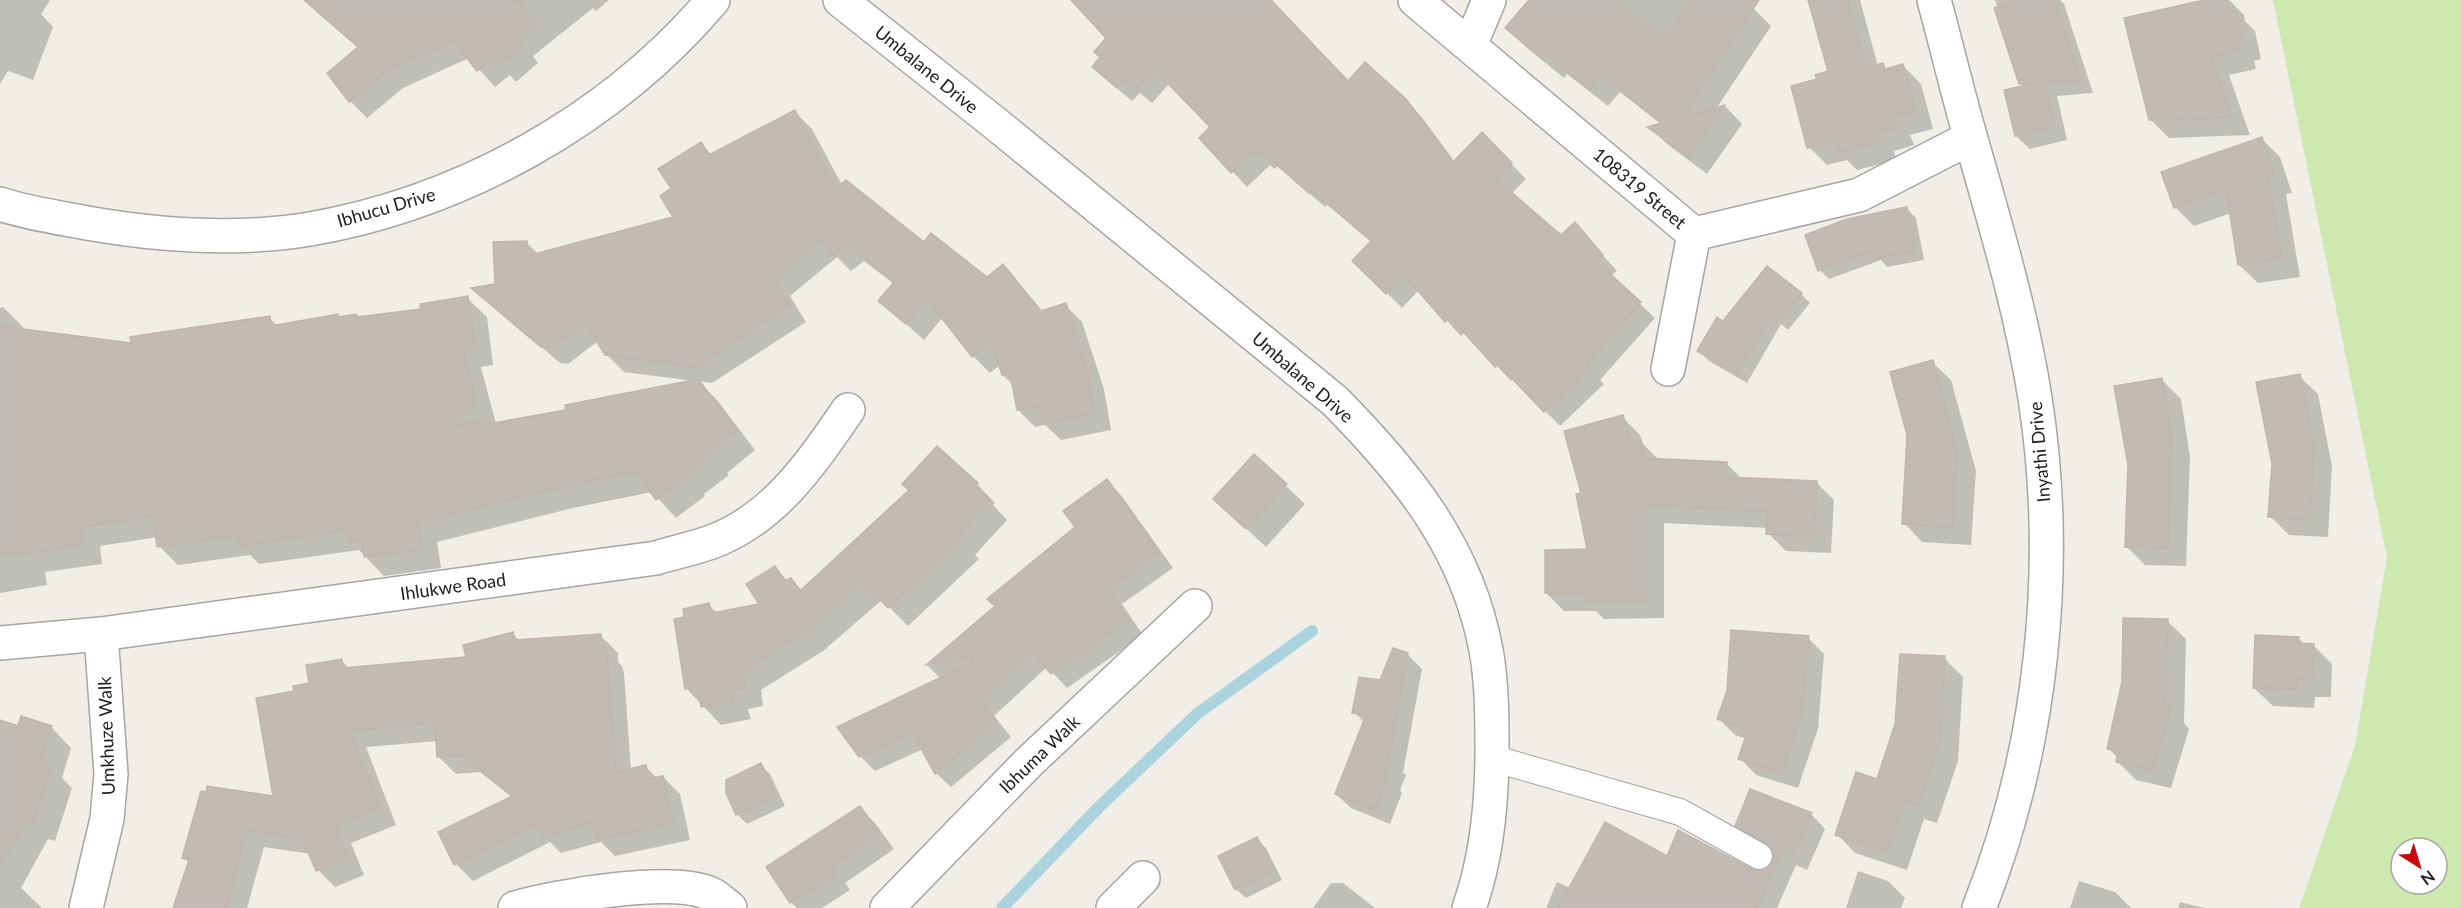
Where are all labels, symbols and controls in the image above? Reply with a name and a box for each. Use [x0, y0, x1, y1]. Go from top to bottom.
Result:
street label: Umbalane Drive [871, 20, 983, 118]
street label: 108319 Street [1589, 143, 1691, 234]
street label: Ibhucu Drive [334, 182, 438, 232]
street label: Umbalane Drive [1248, 327, 1358, 427]
street label: Inyathi Drive [2024, 401, 2054, 503]
street label: Ihlukwe Road [399, 568, 507, 604]
street label: Umkhuze Walk [93, 675, 119, 796]
street label: Ibhuma Walk [994, 710, 1084, 798]
north arrow [2389, 836, 2449, 896]
text: N [2418, 867, 2439, 890]

